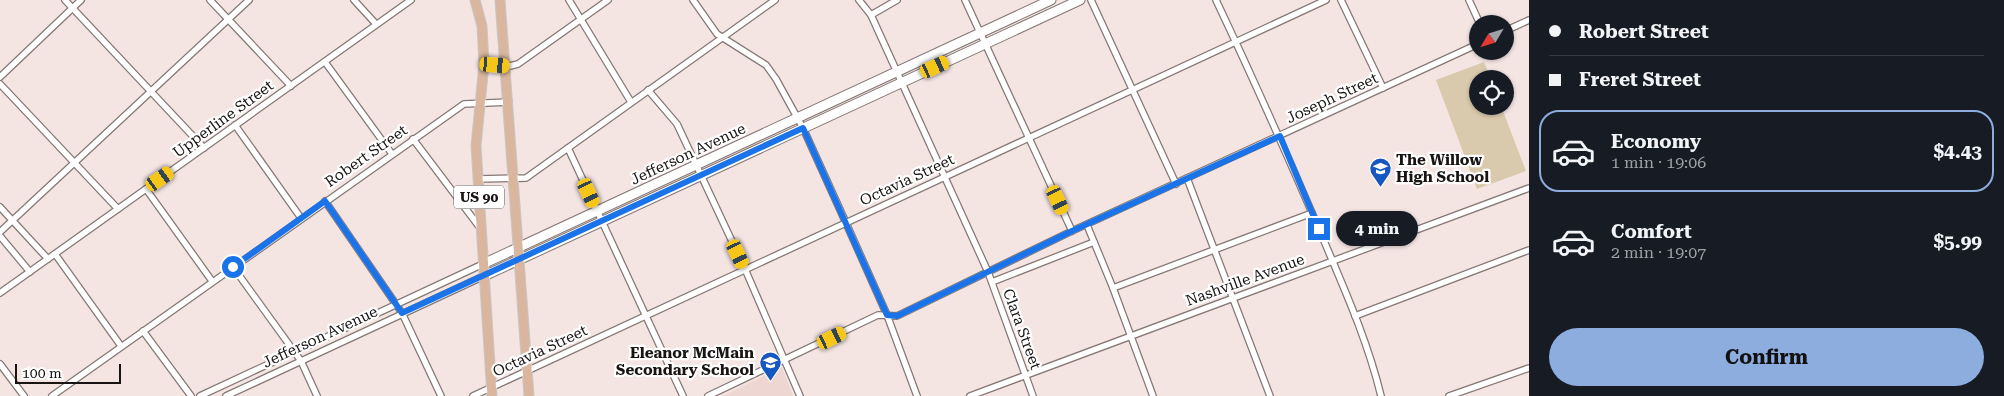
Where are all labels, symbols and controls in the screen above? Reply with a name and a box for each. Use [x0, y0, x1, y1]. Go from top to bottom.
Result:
north arrow [1469, 15, 1514, 60]
map controls [1469, 15, 1514, 115]
text: Robert Street [1579, 20, 1709, 43]
car [918, 54, 951, 80]
car [479, 56, 510, 74]
text: Freret Street [1579, 68, 1701, 91]
street label: Joseph Street [1283, 69, 1381, 127]
button: locate [1469, 70, 1514, 115]
street label: Upperline Street [169, 76, 277, 162]
street label: Jefferson Avenue [627, 119, 749, 189]
street label: Robert Street [321, 121, 411, 191]
icon: car [1551, 129, 1596, 174]
text: Economy [1611, 130, 1701, 153]
text: $4.43 [1933, 140, 1982, 163]
street label: Octavia Street [857, 150, 957, 210]
place label: The Willow High School [1396, 151, 1489, 186]
text: 1 min · 19:06 [1611, 153, 1706, 172]
school or university icon: The Willow High School [1368, 157, 1392, 188]
car [143, 164, 176, 194]
car [575, 176, 602, 210]
car [1044, 183, 1071, 217]
road number: US 90 [454, 186, 504, 208]
callout: 4 min [1336, 212, 1419, 246]
route end [1308, 218, 1330, 240]
text: 4 min [1355, 219, 1399, 238]
icon: car [1551, 219, 1596, 264]
text: Comfort [1611, 220, 1692, 243]
text: $5.99 [1933, 230, 1982, 253]
car [724, 237, 751, 271]
text: 2 min · 19:07 [1611, 243, 1706, 262]
street label: Nashville Avenue [1183, 250, 1307, 310]
route start [222, 256, 244, 278]
street label: Clara Street [999, 286, 1045, 372]
street label: Jefferson Avenue [259, 302, 381, 372]
street label: Octavia Street [490, 321, 590, 381]
car [815, 325, 848, 351]
button: Confirm [1549, 328, 1984, 386]
place label: Eleanor McMain Secondary School [616, 344, 754, 379]
school or university icon: Eleanor McMain Secondary School [758, 350, 782, 381]
scale bar [15, 361, 121, 384]
text: 100 m [22, 365, 62, 381]

